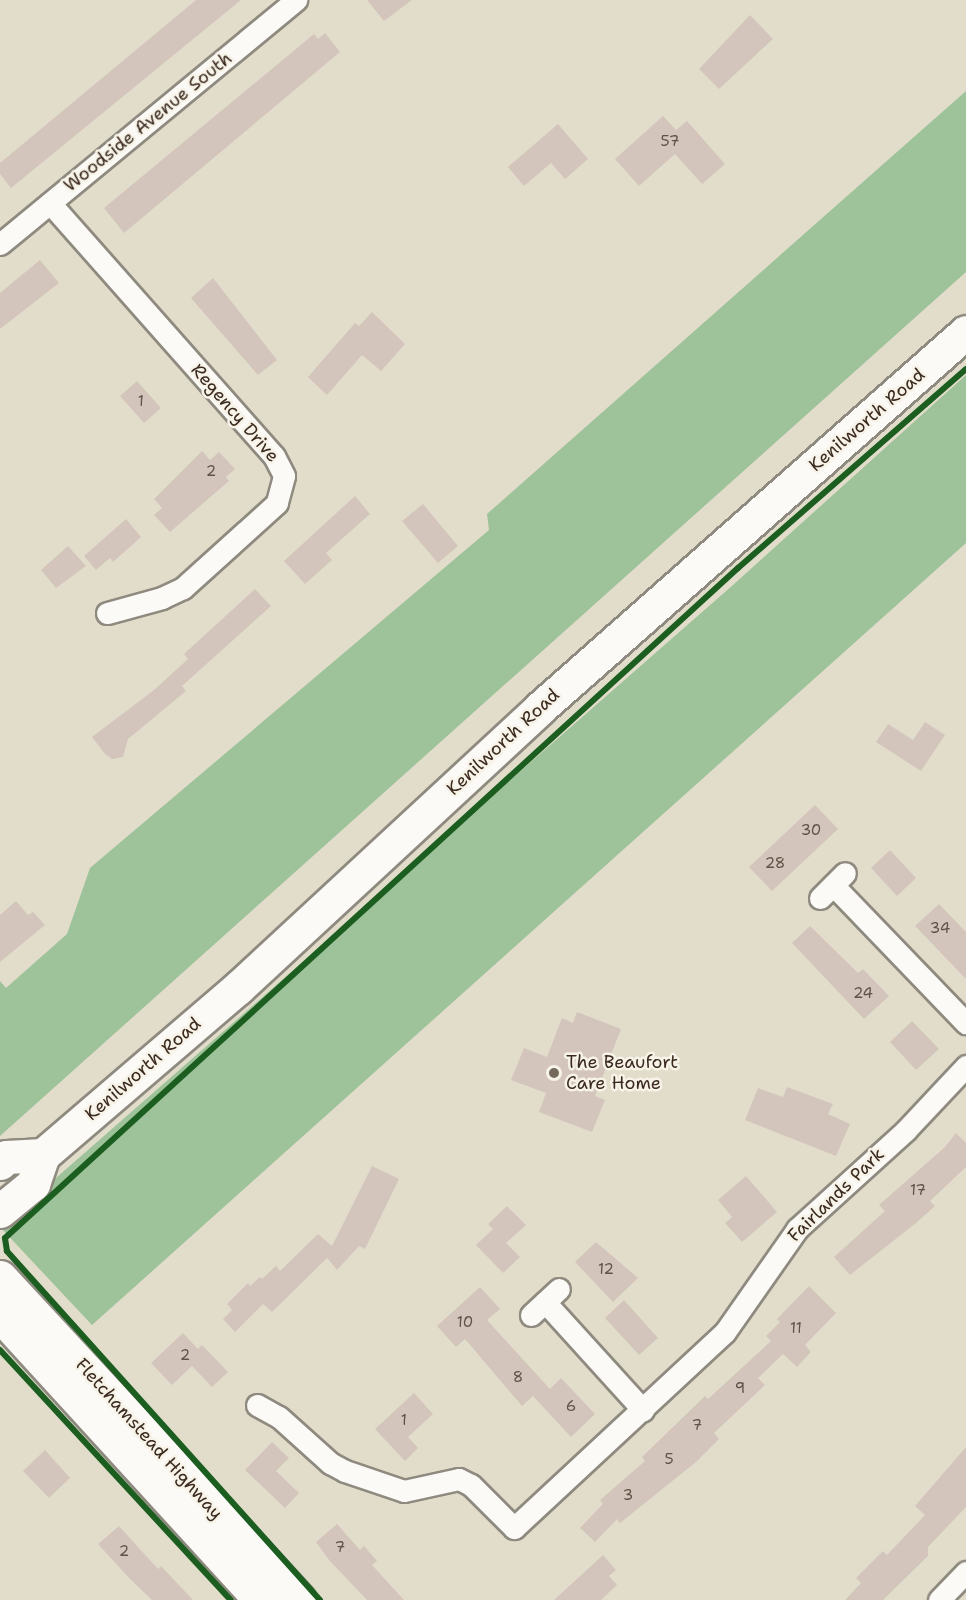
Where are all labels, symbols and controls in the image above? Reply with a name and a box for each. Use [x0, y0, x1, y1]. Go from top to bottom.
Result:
street label: Woodside Avenue South [60, 47, 236, 197]
house number: 57 [661, 133, 679, 151]
street label: Regency Drive [186, 359, 284, 467]
street label: Kenilworth Road [805, 364, 929, 476]
house number: 1 [138, 393, 144, 411]
house number: 2 [206, 463, 216, 481]
street label: Kenilworth Road [442, 684, 564, 800]
house number: 30 [801, 822, 821, 840]
house number: 28 [765, 855, 785, 873]
house number: 34 [930, 920, 950, 938]
house number: 24 [853, 985, 873, 1003]
street label: Kenilworth Road [81, 1013, 205, 1125]
place label: The Beaufort Care Home [566, 1052, 678, 1094]
marker: The Beaufort Care Home [547, 1066, 561, 1080]
street label: Fairlands Park [783, 1144, 889, 1246]
house number: 17 [910, 1182, 926, 1200]
house number: 12 [598, 1261, 614, 1279]
house number: 10 [457, 1314, 473, 1332]
house number: 11 [790, 1320, 802, 1338]
house number: 2 [180, 1347, 190, 1365]
street label: Fletchamstead Highway [71, 1354, 227, 1524]
house number: 8 [513, 1369, 523, 1387]
house number: 9 [735, 1380, 745, 1398]
house number: 6 [566, 1398, 576, 1416]
house number: 1 [401, 1412, 407, 1430]
house number: 7 [692, 1417, 702, 1435]
house number: 5 [664, 1451, 674, 1469]
house number: 3 [623, 1487, 633, 1505]
house number: 7 [335, 1539, 345, 1557]
house number: 2 [119, 1543, 129, 1561]

